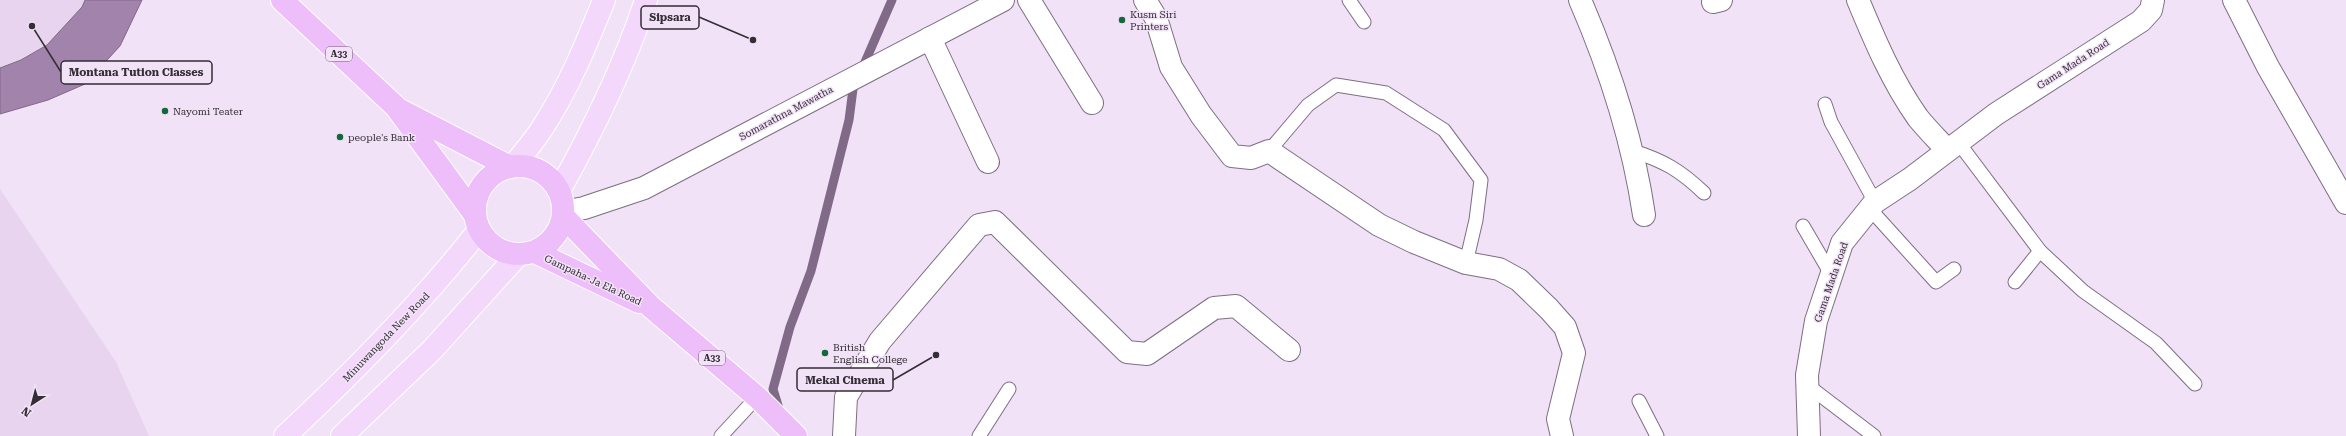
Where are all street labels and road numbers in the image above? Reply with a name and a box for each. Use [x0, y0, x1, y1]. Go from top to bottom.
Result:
street label: Gama Mada Road [2035, 36, 2112, 92]
road number: A33 [326, 47, 352, 61]
street label: Somarathna Mawatha [737, 83, 835, 142]
street label: Gama Mada Road [1812, 240, 1850, 324]
street label: Gampaha-Ja Ela Road [543, 253, 644, 308]
street label: Minuwangoda New Road [340, 290, 432, 384]
road number: A33 [699, 351, 725, 365]

